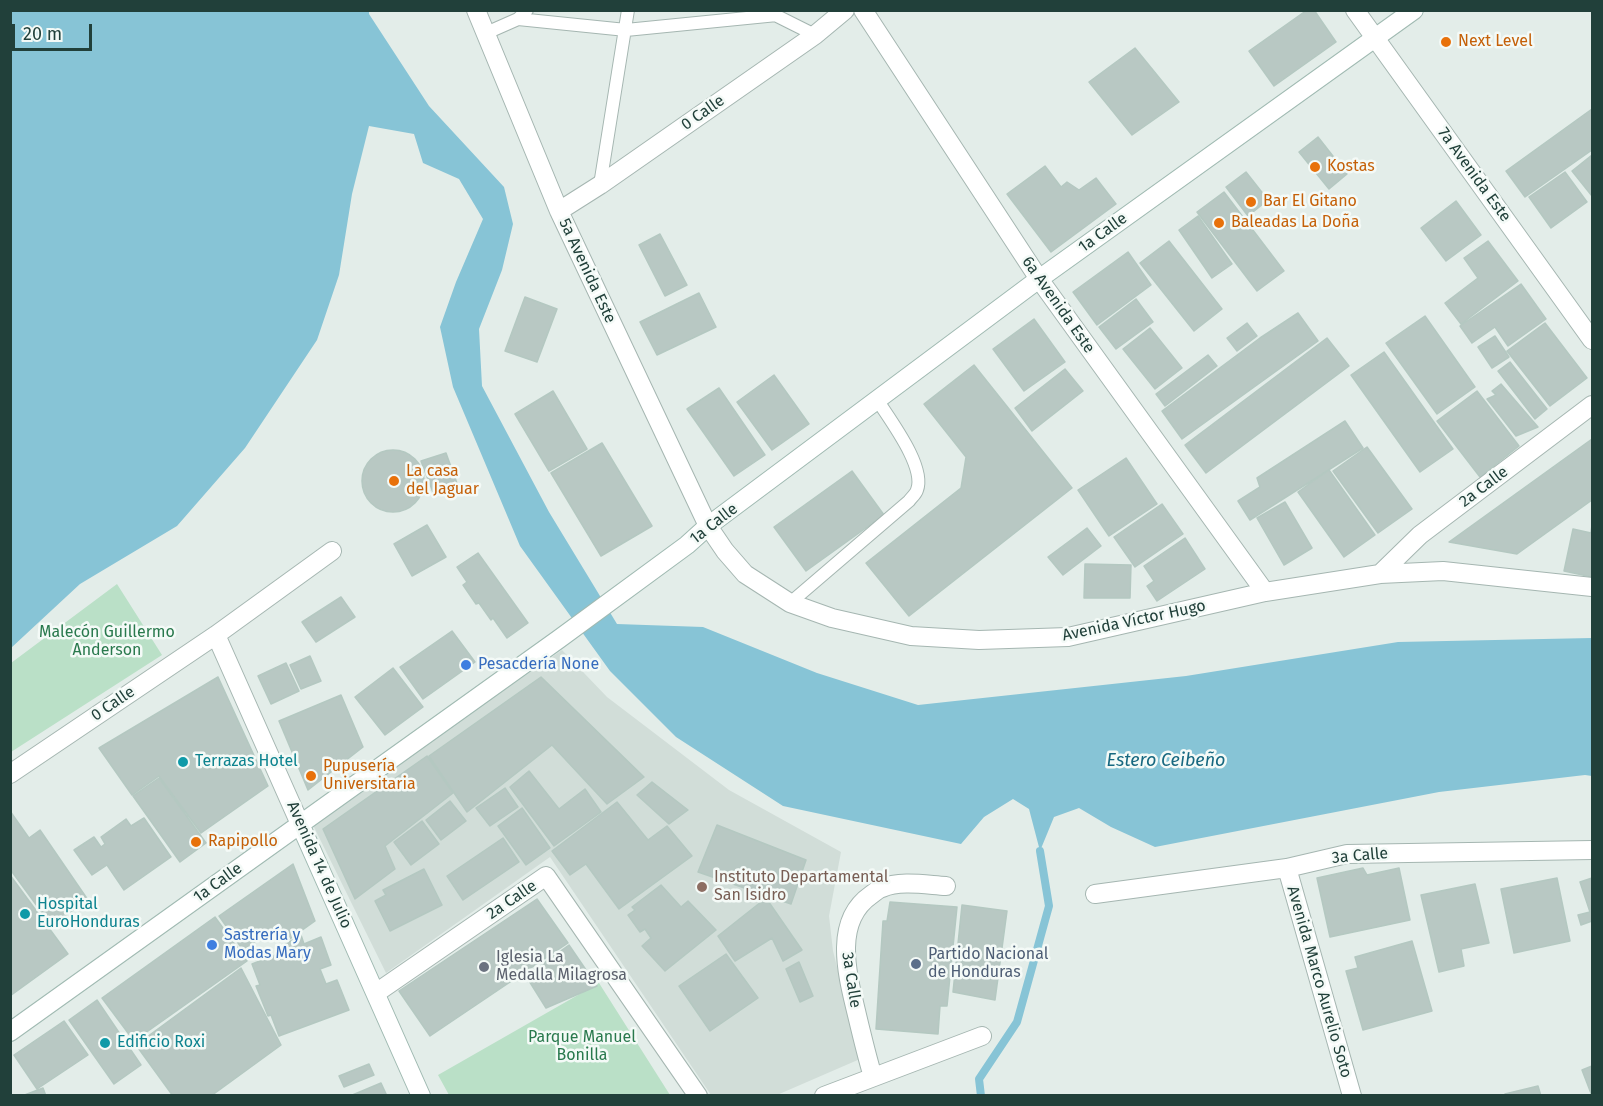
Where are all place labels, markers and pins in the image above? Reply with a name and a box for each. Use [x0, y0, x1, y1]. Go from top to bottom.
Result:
place label: Next Level [1458, 32, 1533, 52]
marker: Next Level [1439, 35, 1453, 49]
place label: Kostas [1327, 157, 1375, 177]
marker: Kostas [1308, 160, 1322, 174]
place label: Bar El Gitano [1263, 192, 1357, 212]
marker: Bar El Gitano [1244, 195, 1258, 209]
place label: Baleadas La Doña [1231, 213, 1359, 233]
marker: Baleadas La Doña [1212, 216, 1226, 230]
place label: La casa del Jaguar [406, 462, 479, 500]
marker: La casa del Jaguar [387, 474, 401, 488]
place label: Pesacdería None [478, 655, 599, 675]
marker: Pesacdería None [459, 658, 473, 672]
place label: Terrazas Hotel [195, 752, 298, 772]
marker: Terrazas Hotel [176, 755, 190, 769]
place label: Pupusería Universitaria [323, 757, 416, 795]
marker: Pupusería Universitaria [304, 769, 318, 783]
place label: Rapipollo [208, 832, 278, 852]
marker: Rapipollo [189, 835, 203, 849]
place label: Instituto Departamental San Isidro [714, 868, 888, 906]
marker: Instituto Departamental San Isidro [695, 880, 709, 894]
place label: Hospital EuroHonduras [37, 895, 140, 933]
marker: Hospital EuroHonduras [18, 907, 32, 921]
place label: Sastrería y Modas Mary [224, 926, 311, 964]
marker: Sastrería y Modas Mary [205, 938, 219, 952]
place label: Partido Nacional de Honduras [928, 945, 1048, 983]
place label: Iglesia La Medalla Milagrosa [496, 948, 627, 986]
marker: Partido Nacional de Honduras [909, 957, 923, 971]
marker: Iglesia La Medalla Milagrosa [477, 960, 491, 974]
place label: Edificio Roxi [117, 1033, 205, 1053]
marker: Edificio Roxi [98, 1036, 112, 1050]

